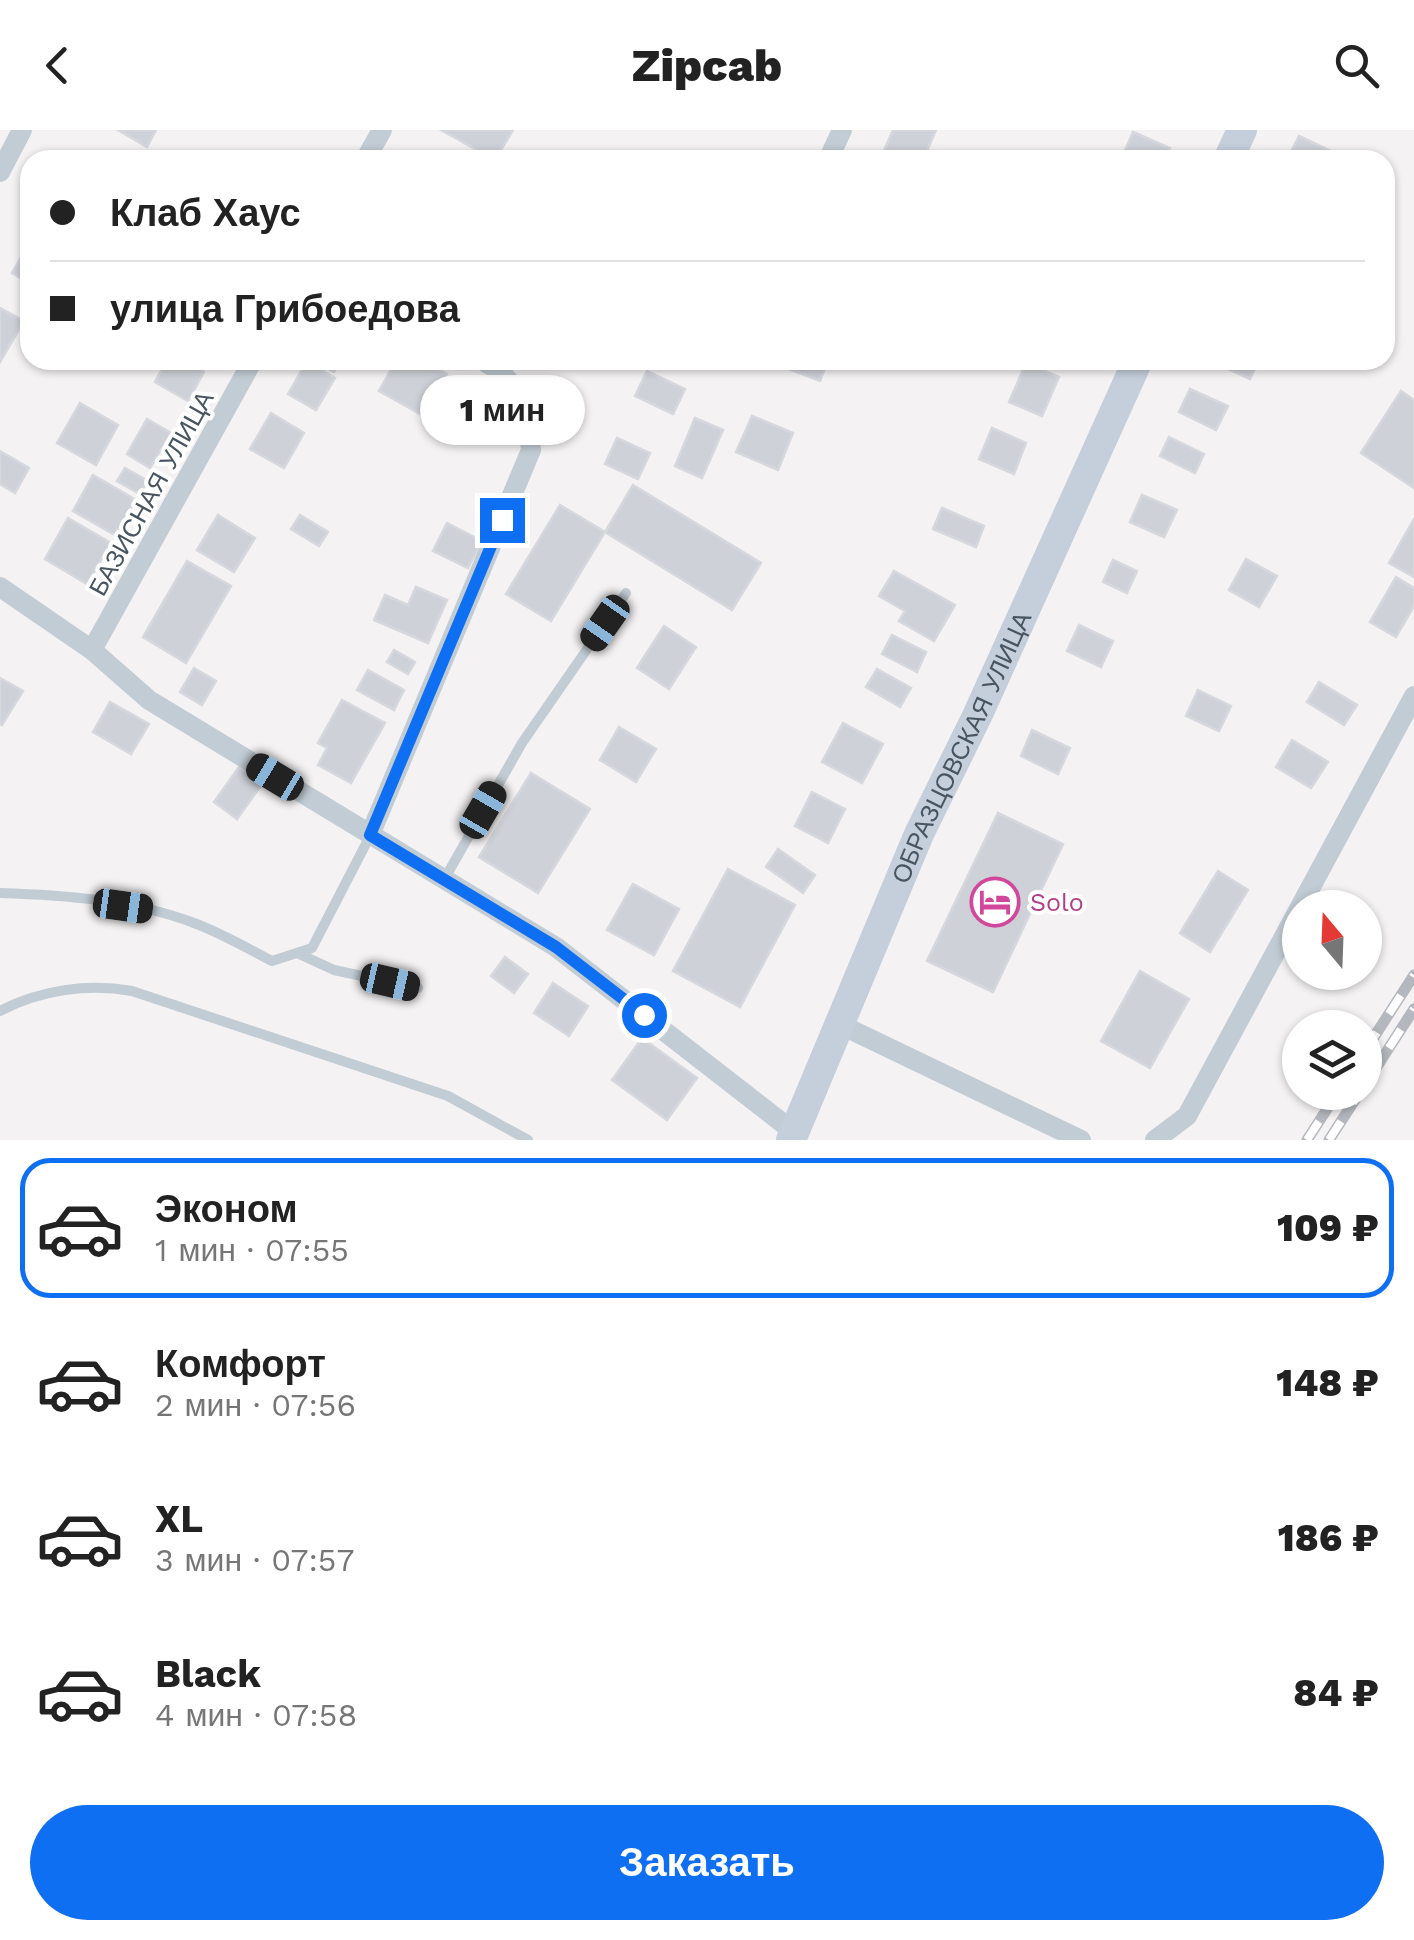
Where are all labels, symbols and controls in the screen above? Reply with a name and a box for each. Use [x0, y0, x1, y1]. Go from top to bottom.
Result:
icon: back [30, 38, 85, 93]
icon: search [1329, 38, 1384, 93]
text: Zipcab [632, 39, 782, 92]
text: Клаб Хаус [110, 191, 301, 235]
text: улица Грибоедова [110, 287, 460, 331]
callout: 1 мин [420, 375, 584, 445]
street label: БАЗИСНАЯ УЛИЦА [83, 386, 220, 601]
text: 1 мин [460, 391, 545, 429]
route end [480, 498, 525, 543]
car [576, 590, 634, 656]
street label: ОБРАЗЦОВСКАЯ УЛИЦА [886, 607, 1037, 888]
car [242, 749, 308, 805]
car [455, 777, 511, 843]
hotel icon: Solo [969, 876, 1021, 928]
car [91, 887, 155, 925]
place label: Solo [1030, 888, 1084, 917]
north arrow [1282, 890, 1382, 990]
map controls [1282, 890, 1382, 1110]
car [357, 961, 423, 1003]
route start [622, 993, 667, 1038]
button: layers [1282, 1010, 1382, 1110]
icon: car [35, 1183, 125, 1273]
text: Эконом [155, 1187, 298, 1231]
text: 109 ₽ [1277, 1206, 1379, 1250]
text: 1 мин · 07:55 [155, 1231, 349, 1269]
icon: car [35, 1338, 125, 1428]
text: Комфорт [155, 1342, 326, 1386]
text: 148 ₽ [1276, 1361, 1379, 1405]
text: 2 мин · 07:56 [155, 1386, 356, 1424]
icon: car [35, 1493, 125, 1583]
text: XL [155, 1497, 203, 1541]
text: 186 ₽ [1278, 1516, 1379, 1560]
text: 3 мин · 07:57 [155, 1541, 354, 1579]
icon: car [35, 1648, 125, 1738]
text: Black [155, 1652, 261, 1696]
text: 84 ₽ [1293, 1671, 1379, 1715]
text: 4 мин · 07:58 [155, 1696, 357, 1734]
button: Заказать [30, 1805, 1384, 1920]

